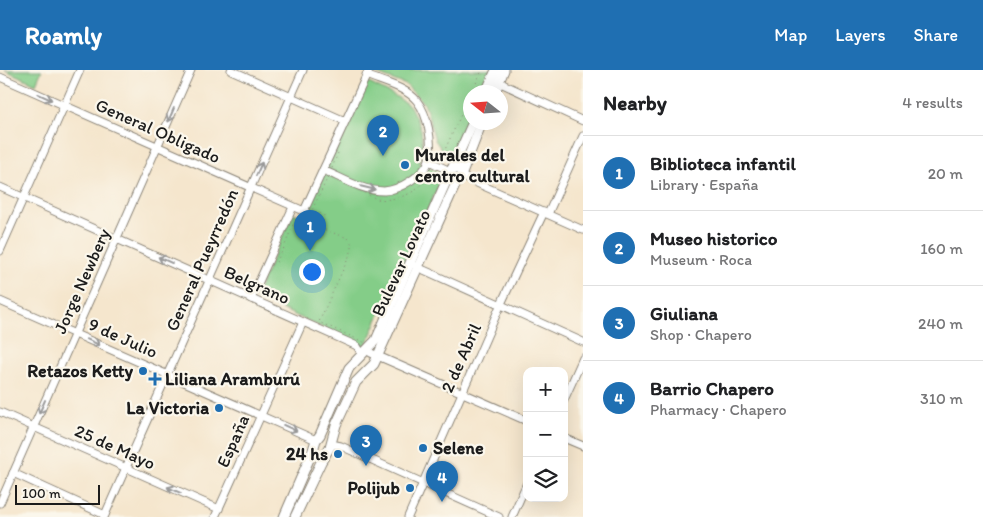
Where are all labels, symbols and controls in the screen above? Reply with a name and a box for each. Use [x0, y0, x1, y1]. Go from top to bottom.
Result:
text: Roamly [25, 21, 102, 50]
text: Map [774, 24, 807, 46]
text: Layers [835, 24, 885, 46]
text: Share [913, 24, 958, 46]
north arrow [463, 85, 508, 130]
text: Nearby [603, 90, 667, 115]
one-way arrow [37, 92, 52, 102]
text: 4 results [902, 93, 963, 112]
street label: General Obligado [92, 94, 224, 168]
one-way arrow [166, 107, 176, 122]
pin: 2 [367, 115, 399, 156]
place label: Murales del centro cultural [415, 144, 530, 187]
text: Biblioteca infantil [650, 152, 796, 175]
marker: Murales del centro cultural [399, 159, 411, 171]
one-way arrow [255, 162, 265, 177]
text: 1 [615, 164, 623, 183]
text: 20 m [928, 164, 963, 183]
text: Library · España [650, 175, 758, 194]
one-way arrow [359, 184, 375, 193]
street label: General Pueyrredón [161, 185, 243, 335]
street label: Bulevar Lovato [367, 206, 435, 320]
pin: 1 [294, 210, 326, 251]
street label: Jorge Newbery [49, 225, 115, 337]
text: Museo historico [650, 227, 777, 250]
text: 2 [615, 239, 623, 258]
text: 160 m [920, 239, 963, 258]
text: Museum · Roca [650, 250, 752, 269]
one-way arrow [158, 255, 173, 265]
your location [299, 259, 325, 285]
street label: Belgrano [221, 261, 293, 309]
text: Giuliana [650, 302, 718, 325]
street label: 9 de Julio [85, 313, 161, 363]
text: 3 [615, 314, 623, 333]
text: 240 m [918, 314, 963, 333]
street label: 2 de Abril [436, 320, 486, 396]
text: Shop · Chapero [650, 325, 752, 344]
one-way arrow [85, 338, 100, 347]
place label: Retazos Ketty [27, 360, 134, 382]
marker: Retazos Ketty [137, 365, 149, 377]
map controls [523, 367, 568, 502]
button: + [523, 367, 568, 412]
place label: Liliana Aramburú [165, 368, 300, 390]
marker: Liliana Aramburú [149, 373, 161, 385]
text: Barrio Chapero [650, 377, 774, 400]
text: 4 [614, 389, 624, 408]
text: 310 m [920, 389, 963, 408]
place label: La Victoria [126, 397, 209, 419]
one-way arrow [36, 399, 46, 414]
text: Pharmacy · Chapero [650, 400, 787, 419]
marker: La Victoria [213, 402, 225, 414]
street label: España [212, 411, 254, 471]
button: − [523, 412, 568, 457]
street label: 25 de Mayo [71, 419, 159, 475]
one-way arrow [282, 423, 297, 433]
pin: 3 [350, 425, 382, 466]
place label: Selene [433, 437, 484, 459]
marker: Selene [417, 442, 429, 454]
place label: 24 hs [286, 443, 328, 465]
marker: 24 hs [332, 448, 344, 460]
button: layers [523, 457, 568, 502]
pin: 4 [426, 461, 458, 502]
place label: Polijub [347, 477, 400, 499]
scale bar [15, 482, 100, 505]
marker: Polijub [404, 482, 416, 494]
one-way arrow [167, 484, 182, 494]
text: 100 m [22, 485, 61, 502]

